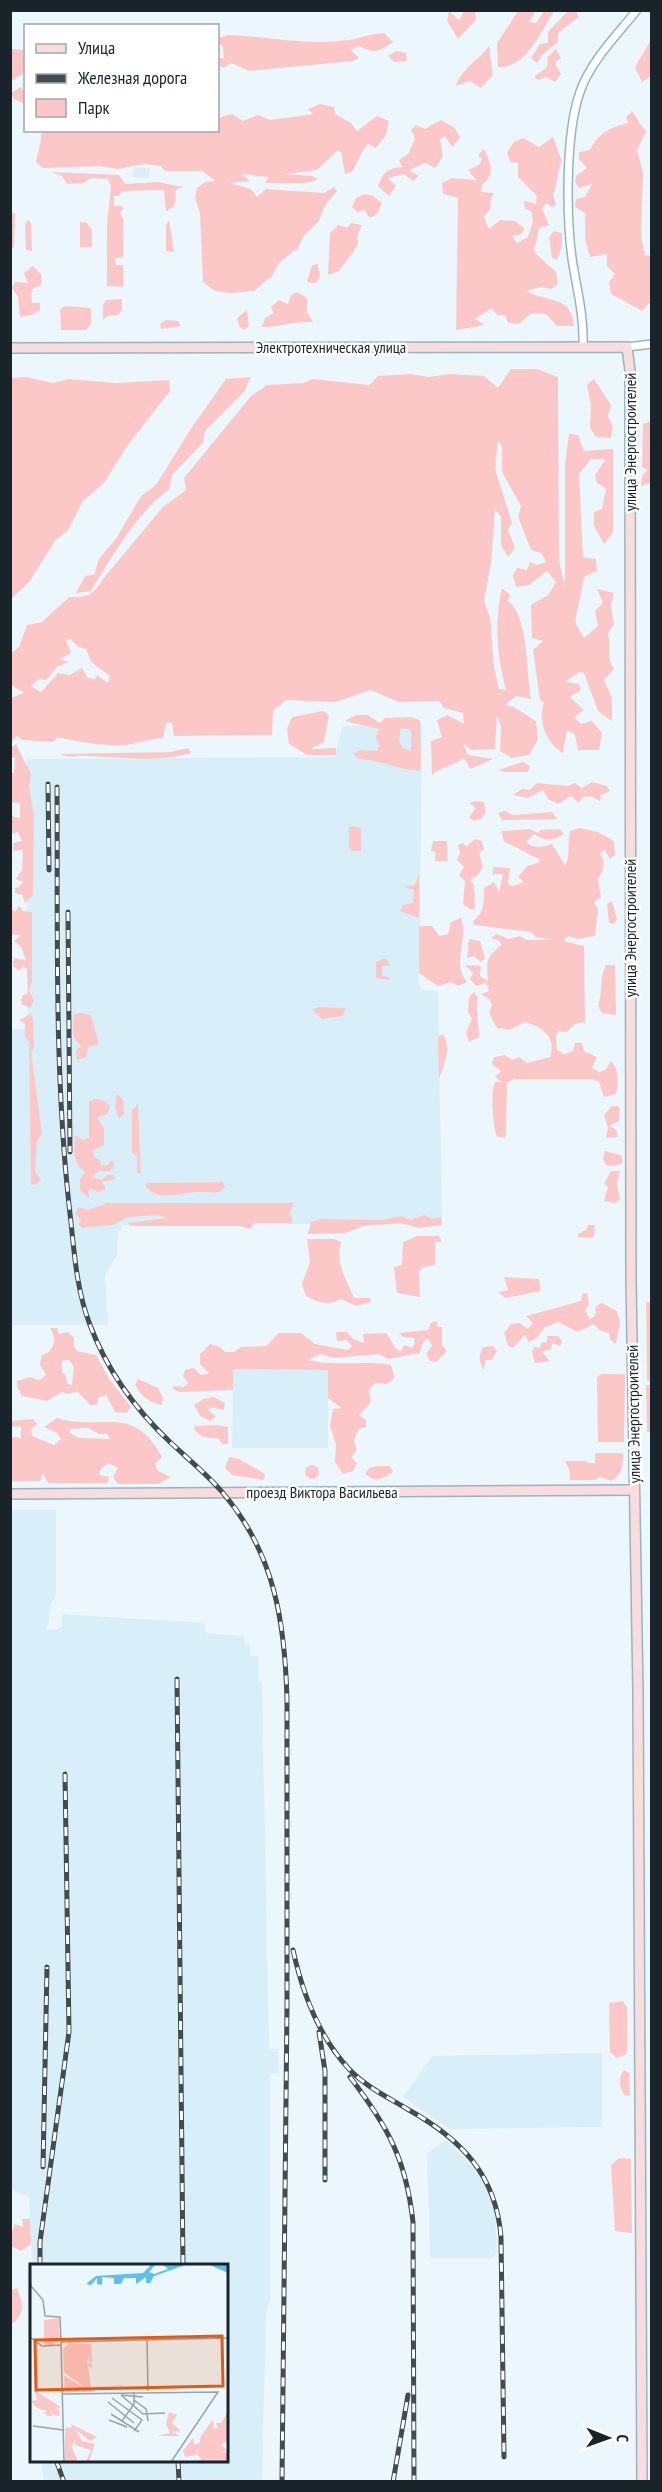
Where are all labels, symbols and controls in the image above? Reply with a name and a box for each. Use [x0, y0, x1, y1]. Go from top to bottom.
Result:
legend [24, 24, 219, 132]
text: Улица [78, 36, 115, 59]
text: Железная дорога [77, 66, 187, 89]
text: Парк [78, 96, 109, 119]
street label: Электротехническая улица [256, 337, 406, 357]
street label: улица Энергостроителей [620, 373, 640, 511]
street label: улица Энергостроителей [620, 859, 640, 997]
street label: улица Энергостроителей [622, 1345, 644, 1483]
street label: проезд Виктора Васильева [246, 1482, 398, 1502]
inset map [30, 2264, 228, 2462]
north arrow [578, 2408, 638, 2468]
text: С [613, 2434, 633, 2443]

